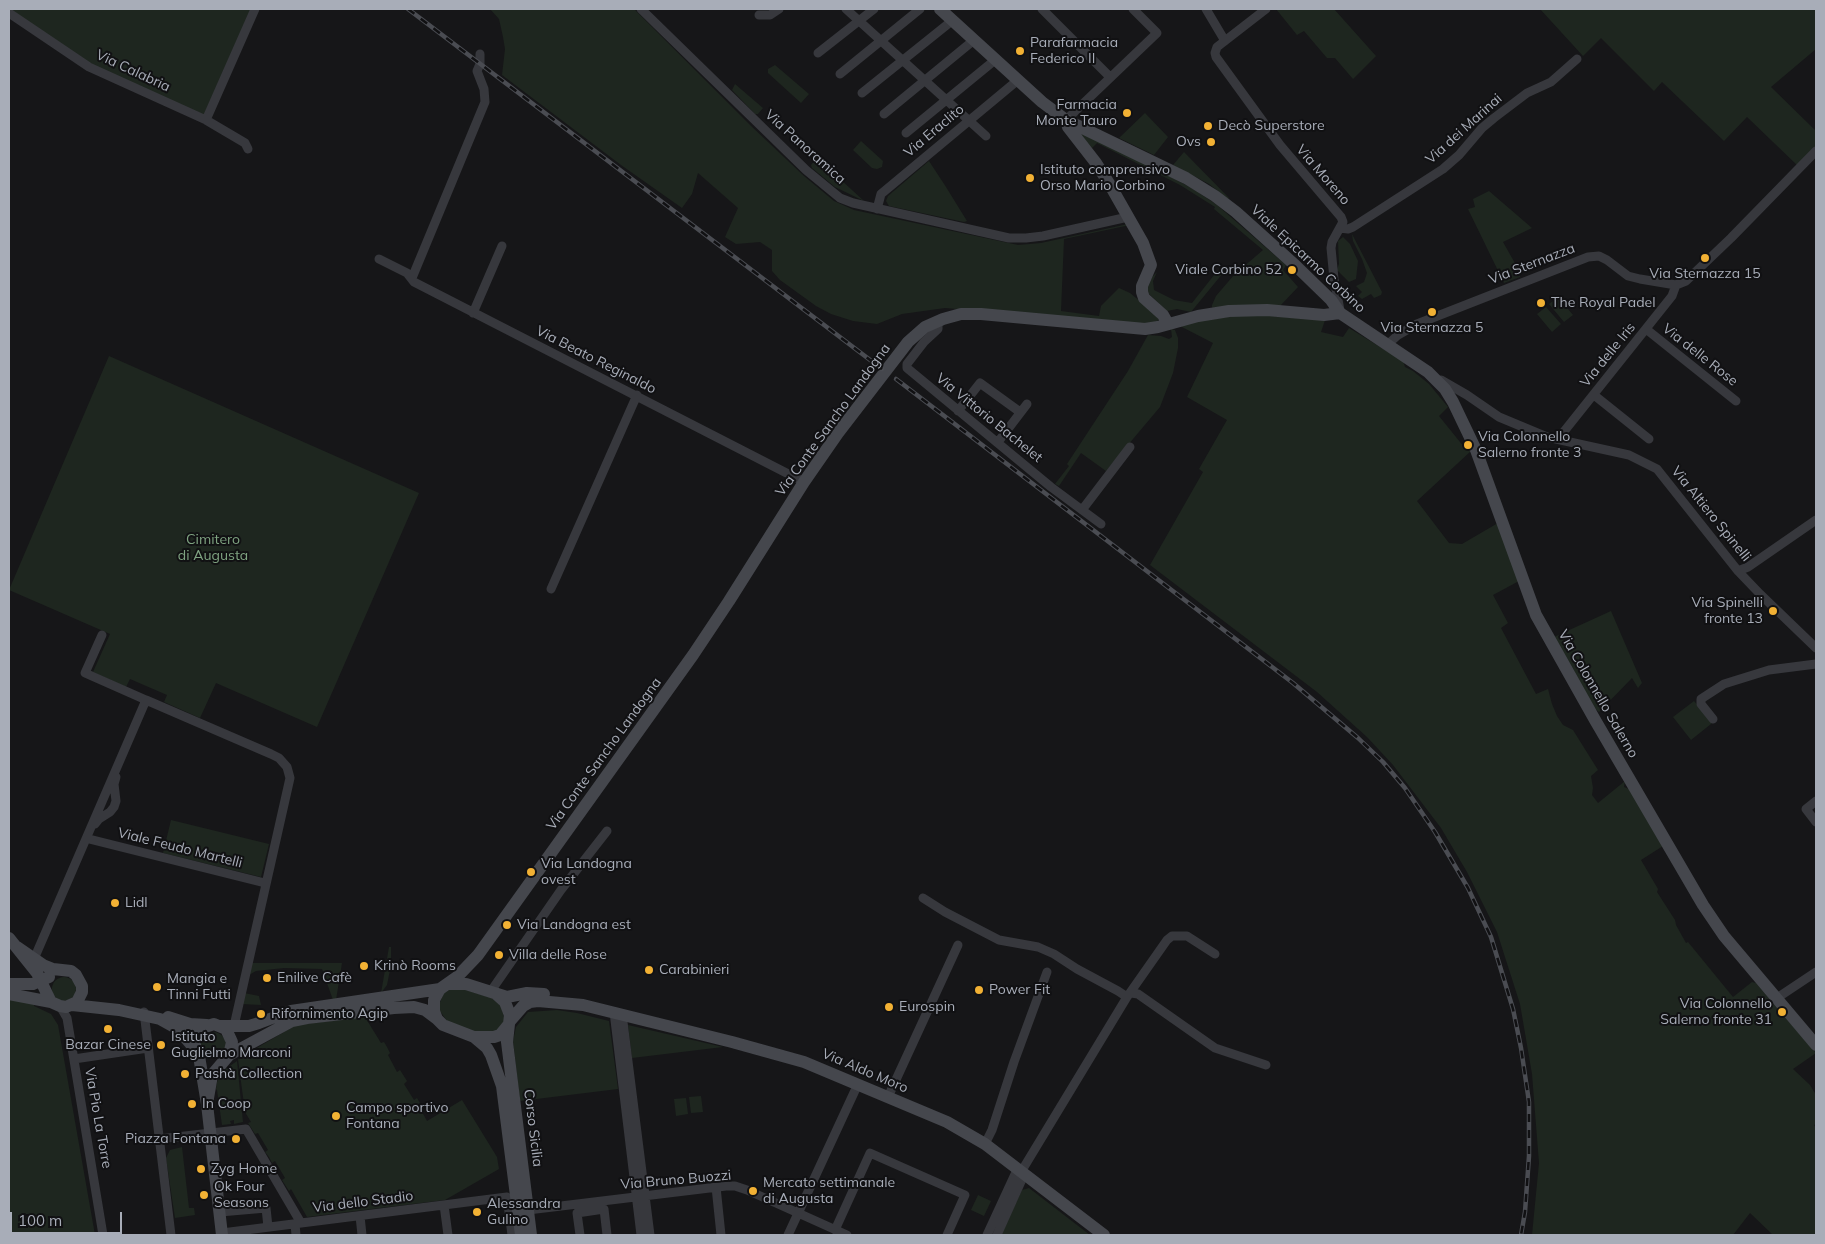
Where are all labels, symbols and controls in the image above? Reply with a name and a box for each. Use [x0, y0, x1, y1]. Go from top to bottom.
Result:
place label: Parafarmacia Federico II [1030, 35, 1118, 68]
marker: Parafarmacia Federico II [1014, 45, 1026, 57]
street label: Via Calabria [93, 47, 173, 95]
street label: Via dei Marinai [1422, 90, 1506, 168]
place label: Farmacia Monte Tauro [1036, 97, 1117, 130]
street label: Via Eraclito [901, 101, 967, 161]
street label: Via Panoramica [761, 106, 849, 188]
marker: Farmacia Monte Tauro [1121, 107, 1133, 119]
place label: Decò Superstore [1218, 118, 1325, 134]
marker: Decò Superstore [1202, 120, 1214, 132]
place label: Ovs [1176, 134, 1201, 150]
marker: Ovs [1205, 136, 1217, 148]
street label: Via Moreno [1292, 142, 1354, 208]
place label: Istituto comprensivo Orso Mario Corbino [1040, 162, 1170, 194]
marker: Istituto comprensivo Orso Mario Corbino [1024, 172, 1036, 184]
street label: Viale Epicarmo Corbino [1247, 202, 1369, 316]
street label: Via Sternazza [1487, 240, 1577, 288]
marker: Via Sternazza 15 [1699, 252, 1711, 264]
place label: Viale Corbino 52 [1175, 262, 1282, 278]
marker: Viale Corbino 52 [1286, 264, 1298, 276]
place label: Via Sternazza 15 [1649, 266, 1761, 282]
place label: The Royal Padel [1551, 295, 1656, 311]
marker: The Royal Padel [1535, 297, 1547, 309]
marker: Via Sternazza 5 [1426, 306, 1438, 318]
street label: Via delle Iris [1577, 319, 1639, 391]
place label: Via Sternazza 5 [1381, 320, 1483, 336]
street label: Via delle Rose [1659, 320, 1741, 390]
street label: Via Beato Reginaldo [533, 322, 659, 398]
street label: Via Conte Sancho Landogna [772, 341, 894, 499]
street label: Via Vittorio Bachelet [932, 370, 1046, 466]
place label: Via Colonnello Salerno fronte 3 [1478, 429, 1581, 462]
marker: Via Colonnello Salerno fronte 3 [1462, 439, 1474, 451]
street label: Via Altiero Spinelli [1667, 463, 1755, 565]
park label: Cimitero di Augusta [178, 532, 248, 564]
place label: Via Spinelli fronte 13 [1692, 595, 1763, 628]
marker: Via Spinelli fronte 13 [1767, 605, 1779, 617]
street label: Via Colonnello Salerno [1554, 627, 1642, 761]
street label: Via Conte Sancho Landogna [543, 675, 665, 833]
street label: Viale Feudo Martelli [116, 824, 244, 872]
place label: Via Landogna ovest [541, 856, 632, 889]
marker: Via Landogna ovest [525, 866, 537, 878]
place label: Lidl [125, 895, 148, 911]
marker: Lidl [109, 897, 121, 909]
place label: Via Landogna est [517, 917, 631, 933]
marker: Via Landogna est [501, 919, 513, 931]
place label: Villa delle Rose [509, 947, 607, 963]
marker: Villa delle Rose [493, 949, 505, 961]
place label: Krinò Rooms [374, 958, 456, 974]
marker: Krinò Rooms [358, 960, 370, 972]
place label: Carabinieri [659, 962, 729, 978]
marker: Carabinieri [643, 964, 655, 976]
place label: Enilive Cafè [277, 970, 352, 986]
place label: Mangia e Tinni Futti [167, 971, 231, 1004]
marker: Enilive Cafè [261, 972, 273, 984]
marker: Mangia e Tinni Futti [151, 981, 163, 993]
place label: Power Fit [989, 982, 1050, 998]
marker: Power Fit [973, 984, 985, 996]
place label: Via Colonnello Salerno fronte 31 [1660, 996, 1772, 1028]
place label: Eurospin [899, 999, 955, 1015]
marker: Eurospin [883, 1001, 895, 1013]
place label: Rifornimento Agip [271, 1006, 388, 1022]
marker: Via Colonnello Salerno fronte 31 [1776, 1006, 1788, 1018]
marker: Rifornimento Agip [255, 1008, 267, 1020]
marker: Bazar Cinese [102, 1023, 114, 1035]
place label: Istituto Guglielmo Marconi [171, 1029, 291, 1062]
place label: Bazar Cinese [65, 1037, 151, 1053]
marker: Istituto Guglielmo Marconi [155, 1039, 167, 1051]
street label: Via Aldo Moro [819, 1045, 911, 1097]
street label: Via Pio La Torre [81, 1066, 115, 1170]
place label: Pashà Collection [195, 1066, 302, 1082]
marker: Pashà Collection [179, 1068, 191, 1080]
street label: Corso Sicilia [520, 1088, 546, 1168]
place label: In Coop [202, 1096, 251, 1112]
marker: In Coop [186, 1098, 198, 1110]
place label: Campo sportivo Fontana [346, 1100, 448, 1132]
marker: Campo sportivo Fontana [330, 1110, 342, 1122]
place label: Piazza Fontana [125, 1131, 226, 1147]
marker: Piazza Fontana [230, 1133, 242, 1145]
place label: Zyg Home [211, 1161, 277, 1177]
marker: Zyg Home [195, 1163, 207, 1175]
street label: Via Bruno Buozzi [620, 1167, 732, 1193]
place label: Mercato settimanale di Augusta [763, 1175, 895, 1208]
place label: Ok Four Seasons [214, 1179, 269, 1212]
marker: Mercato settimanale di Augusta [747, 1185, 759, 1197]
street label: Via dello Stadio [312, 1187, 414, 1217]
marker: Ok Four Seasons [198, 1189, 210, 1201]
place label: Alessandra Gulino [487, 1196, 561, 1228]
scale bar [12, 1202, 125, 1234]
marker: Alessandra Gulino [471, 1206, 483, 1218]
text: 100 m [18, 1211, 62, 1230]

